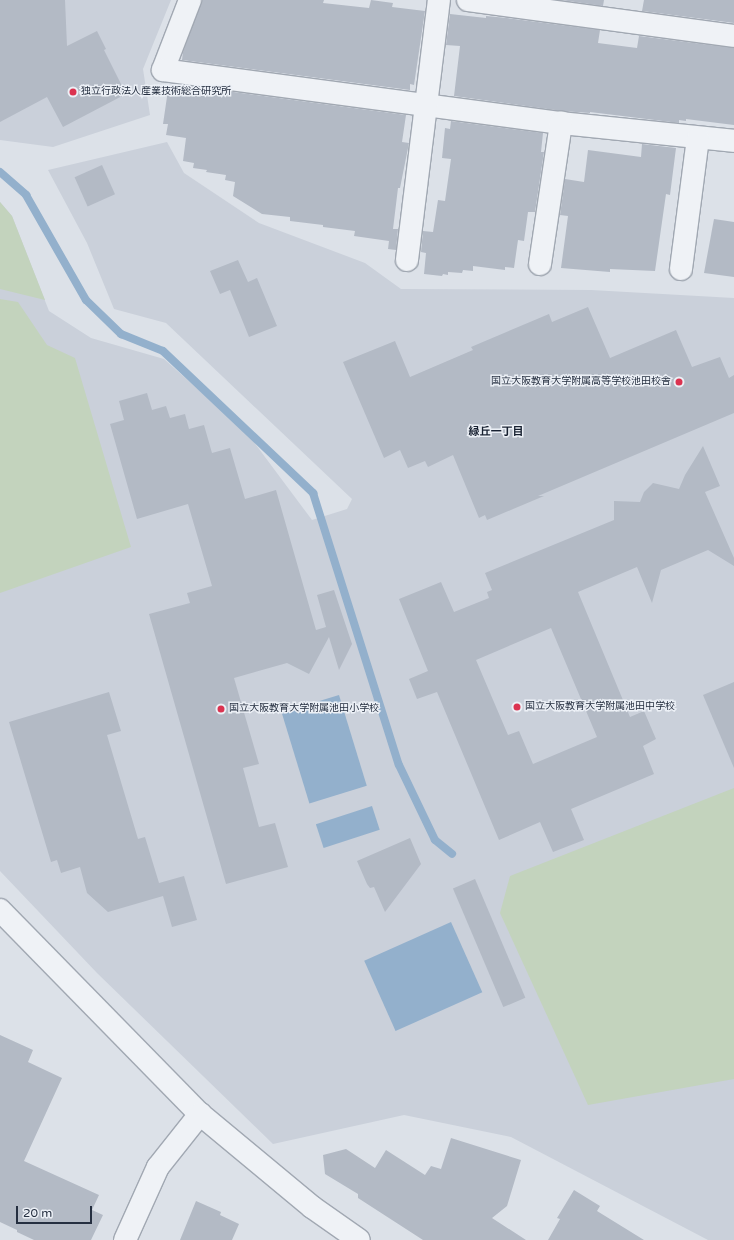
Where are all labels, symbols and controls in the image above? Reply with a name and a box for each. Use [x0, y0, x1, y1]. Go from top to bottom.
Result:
place label: 独立行政法人産業技術総合研究所 [81, 86, 231, 98]
marker: 独立行政法人産業技術総合研究所 [68, 87, 78, 97]
place label: 国立大阪教育大学附属高等学校池田校舎 [491, 376, 671, 388]
marker: 国立大阪教育大学附属高等学校池田校舎 [674, 377, 684, 387]
district label: 緑丘一丁目 [469, 425, 523, 439]
place label: 国立大阪教育大学附属池田中学校 [525, 701, 675, 713]
marker: 国立大阪教育大学附属池田中学校 [512, 702, 522, 712]
place label: 国立大阪教育大学附属池田小学校 [229, 703, 379, 715]
marker: 国立大阪教育大学附属池田小学校 [216, 704, 226, 714]
scale bar [18, 1198, 94, 1224]
text: 20 m [23, 1206, 52, 1220]

